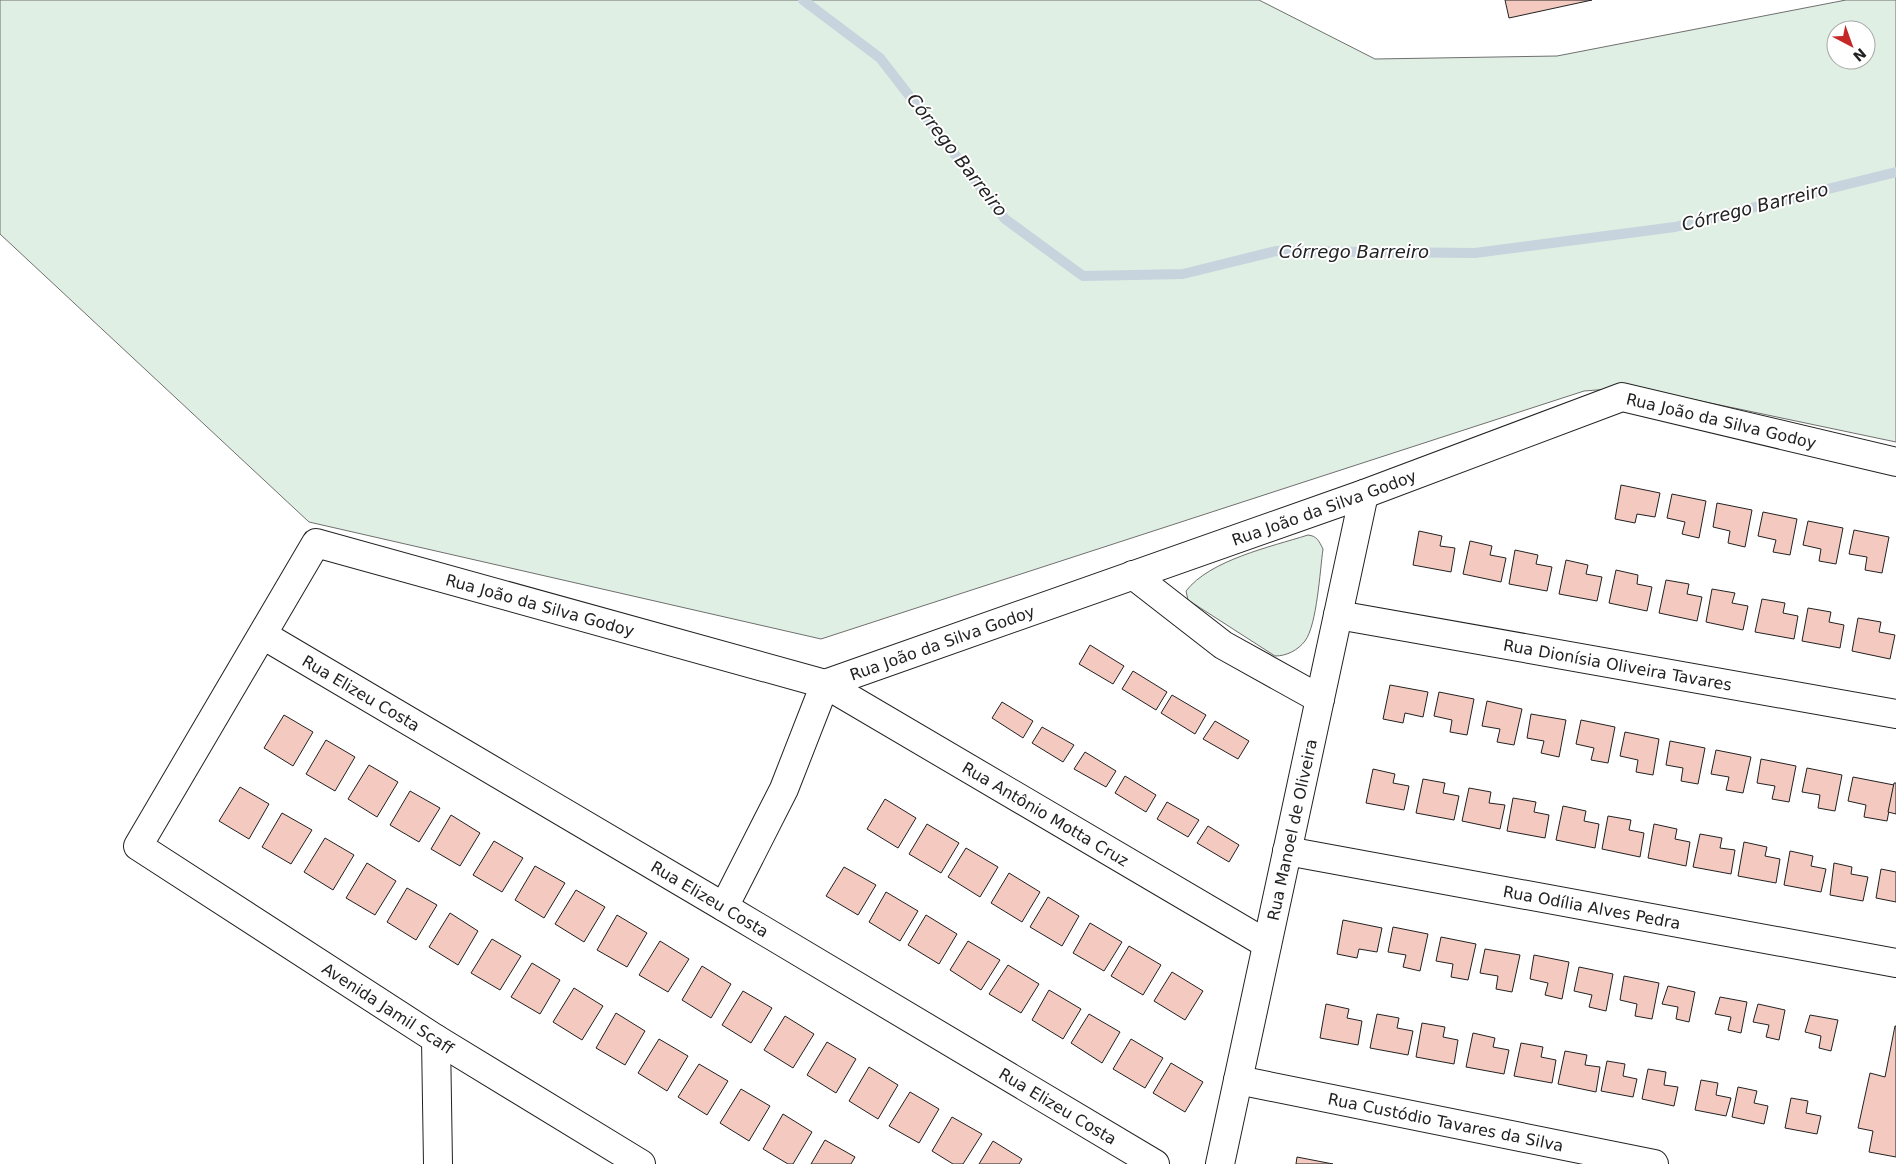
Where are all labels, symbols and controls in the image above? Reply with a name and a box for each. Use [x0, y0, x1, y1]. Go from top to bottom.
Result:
north arrow [1826, 20, 1876, 70]
text: N [1850, 45, 1869, 65]
water label: Córrego Barreiro [903, 89, 1012, 220]
water label: Córrego Barreiro [1679, 178, 1830, 235]
water label: Córrego Barreiro [1279, 241, 1429, 262]
street label: Rua João da Silva Godoy [1624, 389, 1818, 453]
street label: Rua João da Silva Godoy [1229, 466, 1419, 550]
street label: Rua João da Silva Godoy [443, 570, 636, 641]
street label: Rua João da Silva Godoy [847, 602, 1037, 684]
street label: Rua Dionísia Oliveira Tavares [1502, 636, 1733, 695]
street label: Rua Elizeu Costa [299, 651, 423, 735]
street label: Rua Manoel de Oliveira [1264, 737, 1321, 922]
street label: Rua Antônio Motta Cruz [959, 758, 1132, 870]
street label: Rua Elizeu Costa [647, 857, 772, 941]
street label: Rua Odília Alves Pedra [1502, 882, 1682, 933]
street label: Avenida Jamil Scaff [318, 959, 458, 1059]
street label: Rua Elizeu Costa [995, 1064, 1120, 1149]
street label: Rua Custódio Tavares da Silva [1326, 1089, 1565, 1155]

